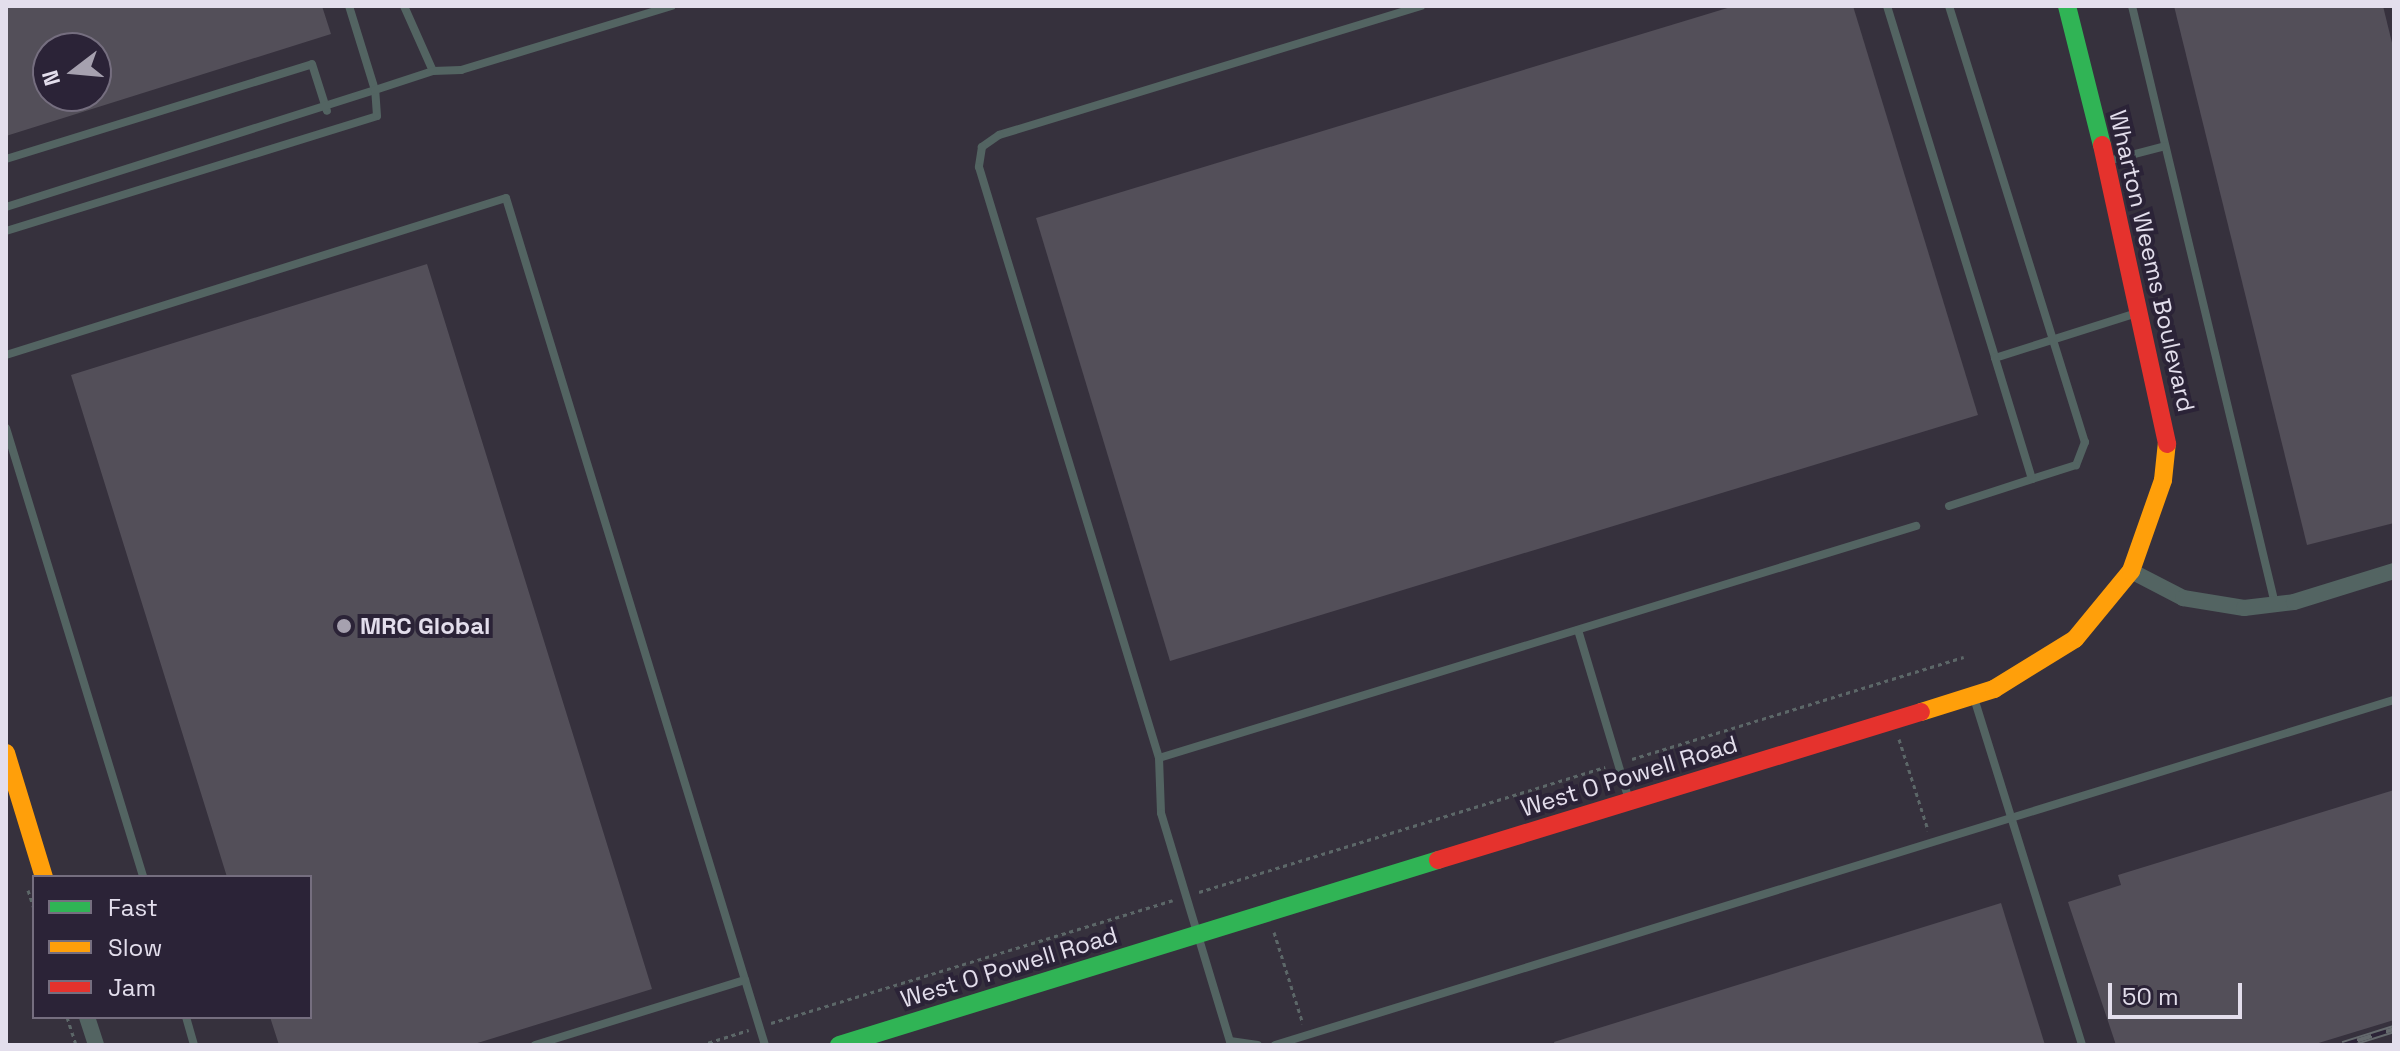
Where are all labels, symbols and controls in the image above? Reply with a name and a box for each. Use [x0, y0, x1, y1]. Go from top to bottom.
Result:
north arrow [32, 32, 112, 112]
text: N [35, 67, 66, 89]
street label: Wharton Weems Boulevard [2103, 107, 2201, 415]
place label: MRC Global [360, 612, 490, 640]
marker: MRC Global [335, 617, 353, 635]
street label: West O Powell Road [1517, 729, 1741, 823]
legend [32, 875, 312, 1019]
text: Fast [108, 892, 158, 923]
street label: West O Powell Road [897, 920, 1121, 1014]
text: Slow [108, 932, 162, 963]
scale bar [2112, 967, 2246, 1017]
text: Jam [108, 972, 156, 1003]
text: 50 m [2122, 981, 2179, 1012]

